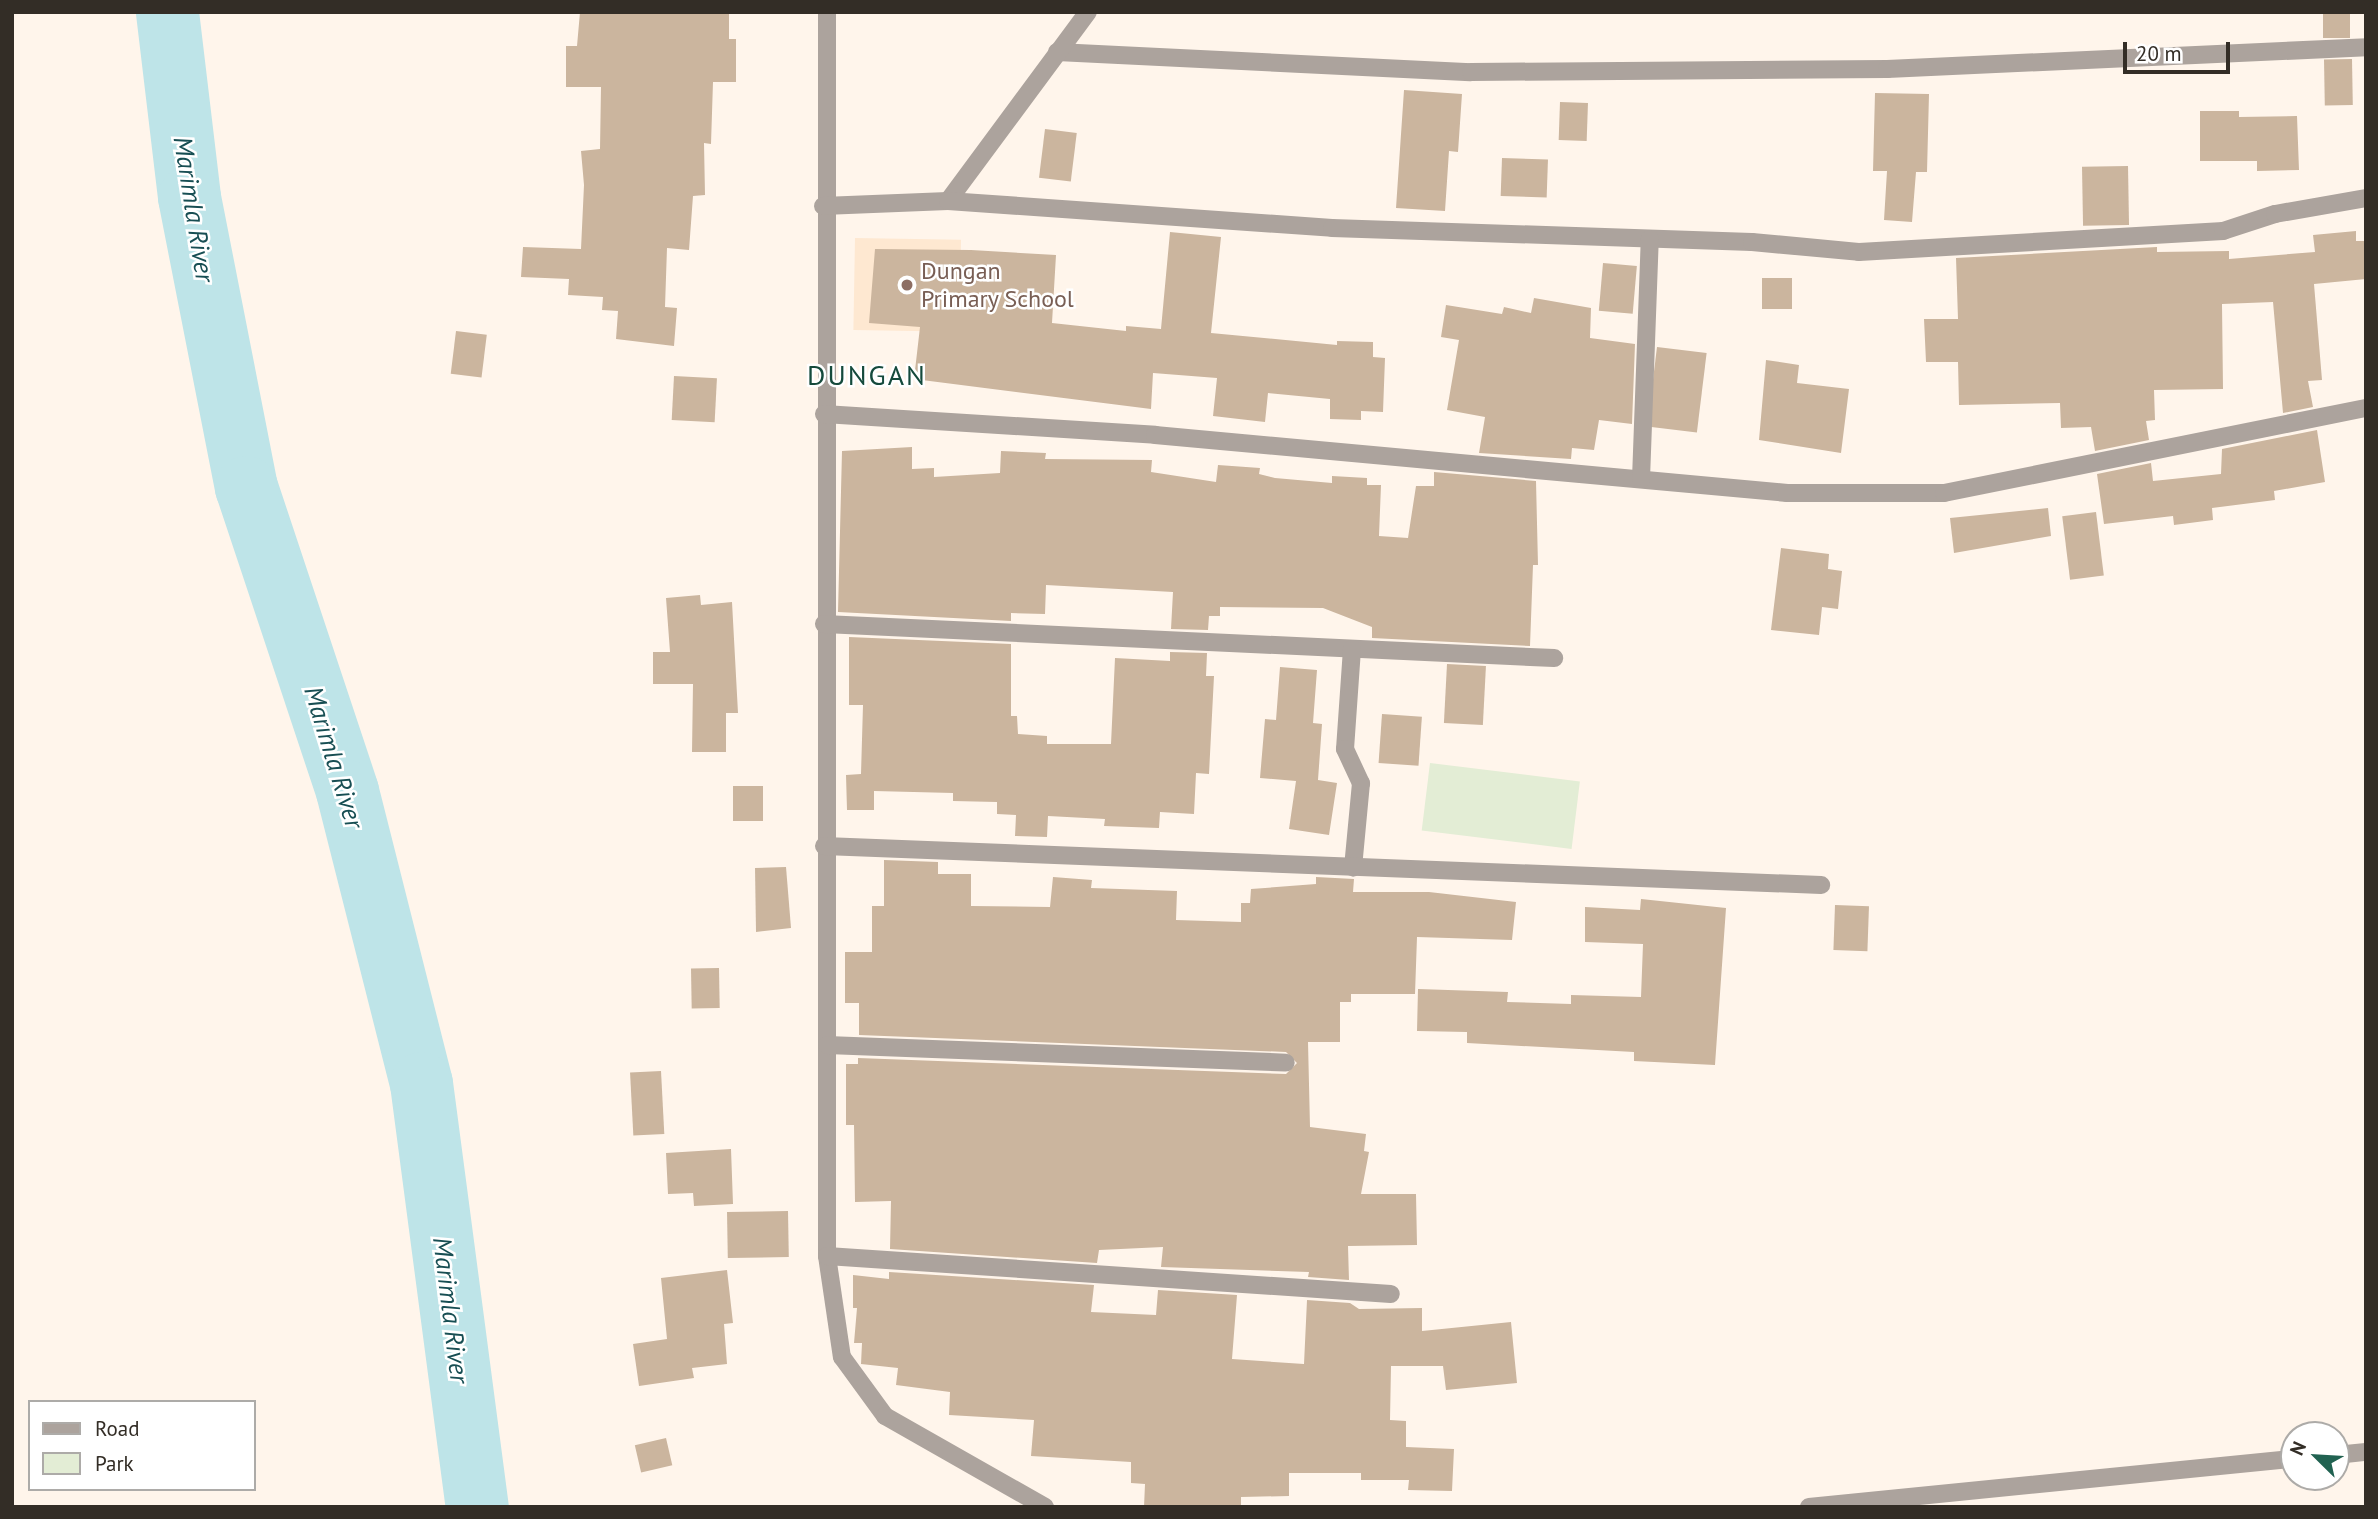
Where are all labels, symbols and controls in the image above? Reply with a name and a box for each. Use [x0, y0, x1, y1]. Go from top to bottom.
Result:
scale bar [2126, 28, 2233, 72]
text: 20 m [2136, 40, 2182, 67]
water label: Marimla River [167, 134, 221, 284]
place label: Dungan Primary School [921, 257, 1075, 313]
marker: Dungan Primary School [899, 277, 915, 293]
district label: DUNGAN [808, 358, 926, 392]
water label: Marimla River [298, 682, 370, 832]
water label: Marimla River [427, 1235, 475, 1385]
legend [28, 1400, 256, 1491]
text: Road [95, 1415, 139, 1442]
north arrow [2280, 1421, 2350, 1491]
text: N [2284, 1438, 2311, 1459]
text: Park [95, 1450, 134, 1477]

